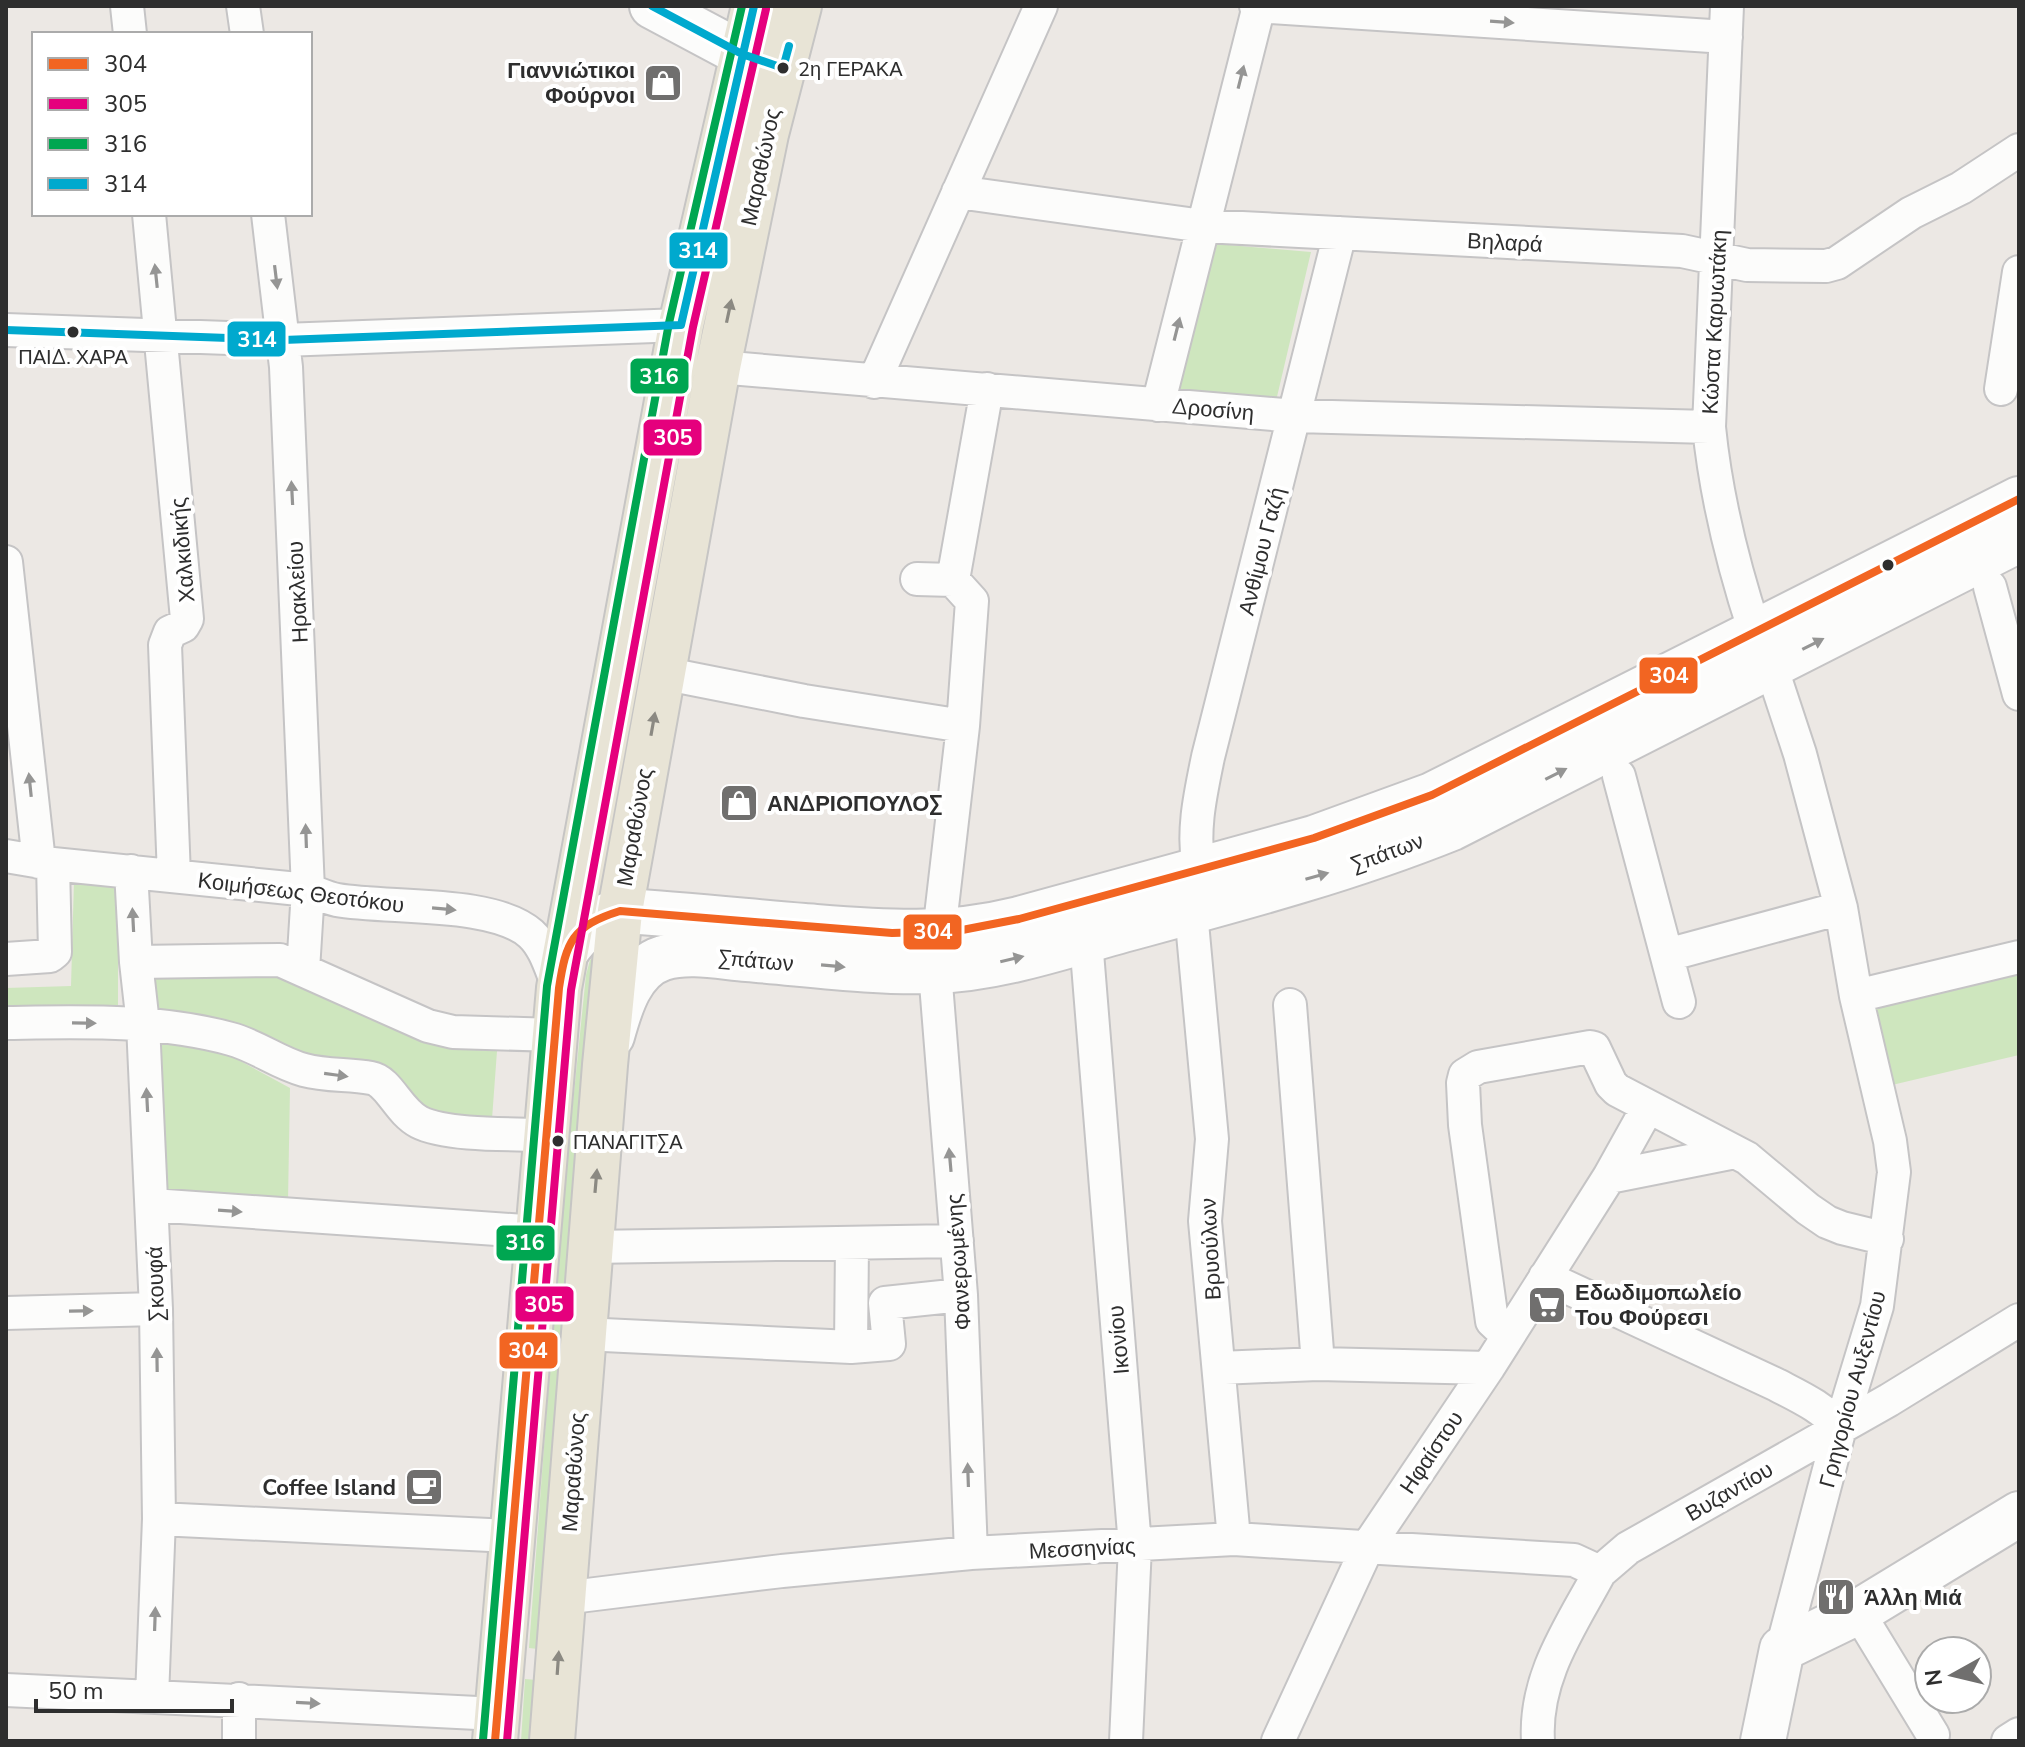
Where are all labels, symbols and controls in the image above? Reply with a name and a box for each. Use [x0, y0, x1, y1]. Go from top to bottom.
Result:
one-way arrow [1490, 16, 1515, 29]
legend [32, 32, 312, 216]
text: 304 [104, 48, 147, 80]
place label: Γιαννιώτικοι Φούρνοι [507, 56, 635, 111]
place label: 2η ΓΕΡΑΚΑ [798, 56, 903, 83]
marker: 2η ΓΕΡΑΚΑ [775, 60, 791, 76]
shop icon: Γιαννιώτικοι Φούρνοι [642, 62, 684, 104]
one-way arrow [1235, 64, 1247, 89]
text: 305 [104, 88, 147, 120]
street label: Μαραθώνος [734, 106, 788, 229]
text: 316 [104, 128, 147, 160]
text: 314 [104, 168, 147, 200]
street label: Βηλαρά [1466, 226, 1544, 260]
street label: Κώστα Καρυωτάκη [1695, 229, 1735, 415]
line badge: 314 [668, 231, 729, 270]
text: 314 [678, 236, 718, 266]
one-way arrow [149, 263, 162, 288]
one-way arrow [269, 265, 282, 290]
one-way arrow [724, 298, 736, 323]
one-way arrow [1172, 316, 1184, 341]
line badge: 314 [226, 320, 287, 358]
marker: ΠΑΙΔ. ΧΑΡΑ [65, 324, 81, 340]
text: 314 [237, 325, 277, 355]
place label: ΠΑΙΔ. ΧΑΡΑ [18, 344, 128, 371]
line badge: 316 [629, 357, 690, 395]
text: 316 [639, 362, 679, 392]
street label: Δροσίνη [1171, 391, 1255, 429]
line badge: 305 [642, 418, 703, 457]
text: 305 [653, 423, 693, 453]
one-way arrow [285, 480, 298, 505]
street label: Ανθίμου Γαζή [1232, 484, 1292, 618]
street label: Χαλκιδικής [163, 496, 203, 604]
street label: Ηρακλείου [280, 540, 316, 644]
unlabelled marker [1880, 557, 1896, 573]
one-way arrow [1802, 638, 1824, 652]
line badge: 304 [1638, 656, 1699, 695]
text: 304 [1649, 661, 1689, 691]
one-way arrow [647, 711, 659, 736]
street label: Μαραθώνος [610, 766, 660, 889]
one-way arrow [1545, 768, 1567, 782]
one-way arrow [24, 772, 37, 797]
shop icon: ΑΝΔΡΙΟΠΟΥΛΟΣ [718, 782, 760, 824]
place label: ΑΝΔΡΙΟΠΟΥΛΟΣ [767, 789, 943, 819]
one-way arrow [300, 823, 312, 848]
street label: Σπάτων [1347, 826, 1428, 880]
street label: Κοιμήσεως Θεοτόκου [196, 865, 406, 921]
one-way arrow [1306, 869, 1330, 882]
one-way arrow [432, 903, 457, 916]
one-way arrow [127, 907, 140, 932]
line badge: 304 [902, 913, 963, 951]
text: 304 [913, 917, 953, 947]
street label: Σπάτων [717, 943, 795, 979]
one-way arrow [1000, 953, 1025, 965]
one-way arrow [821, 960, 846, 973]
one-way arrow [72, 1017, 97, 1029]
one-way arrow [323, 1069, 348, 1082]
one-way arrow [140, 1087, 153, 1112]
place label: ΠΑΝΑΓΙΤΣΑ [573, 1129, 683, 1156]
marker: ΠΑΝΑΓΙΤΣΑ [550, 1133, 566, 1149]
one-way arrow [944, 1147, 957, 1172]
one-way arrow [590, 1168, 603, 1193]
street label: Φανερωμένης [939, 1193, 979, 1331]
street label: Βρυούλων [1193, 1197, 1229, 1301]
one-way arrow [218, 1205, 243, 1218]
line badge: 316 [495, 1224, 556, 1262]
text: 316 [505, 1228, 545, 1258]
street label: Σκουφά [140, 1246, 172, 1322]
place label: Εδωδιμοπωλείο Του Φούρεσι [1575, 1278, 1742, 1333]
supermarket icon: Εδωδιμοπωλείο Του Φούρεσι [1526, 1284, 1568, 1326]
line badge: 305 [514, 1285, 575, 1323]
street label: Γρηγορίου Αυξεντίου [1812, 1288, 1894, 1491]
text: 305 [524, 1290, 564, 1320]
one-way arrow [69, 1304, 94, 1317]
street label: Ικονίου [1101, 1304, 1137, 1376]
line badge: 304 [498, 1331, 559, 1370]
text: 304 [508, 1336, 548, 1366]
one-way arrow [150, 1347, 163, 1372]
street label: Ηφαίστου [1393, 1405, 1471, 1500]
street label: Μαραθώνος [555, 1411, 593, 1533]
street label: Βυζαντίου [1680, 1455, 1779, 1529]
one-way arrow [962, 1462, 975, 1487]
cafe icon: Coffee Island [403, 1466, 445, 1508]
place label: Coffee Island [262, 1473, 396, 1503]
street label: Μεσσηνίας [1028, 1531, 1136, 1567]
restaurant icon: Άλλη Μιά [1815, 1576, 1857, 1618]
place label: Άλλη Μιά [1864, 1583, 1962, 1613]
one-way arrow [149, 1606, 162, 1631]
north arrow [1913, 1635, 1993, 1715]
one-way arrow [552, 1650, 565, 1675]
scale bar [36, 1663, 232, 1713]
text: N [1918, 1667, 1950, 1688]
text: 50 m [48, 1675, 104, 1707]
one-way arrow [296, 1697, 321, 1710]

